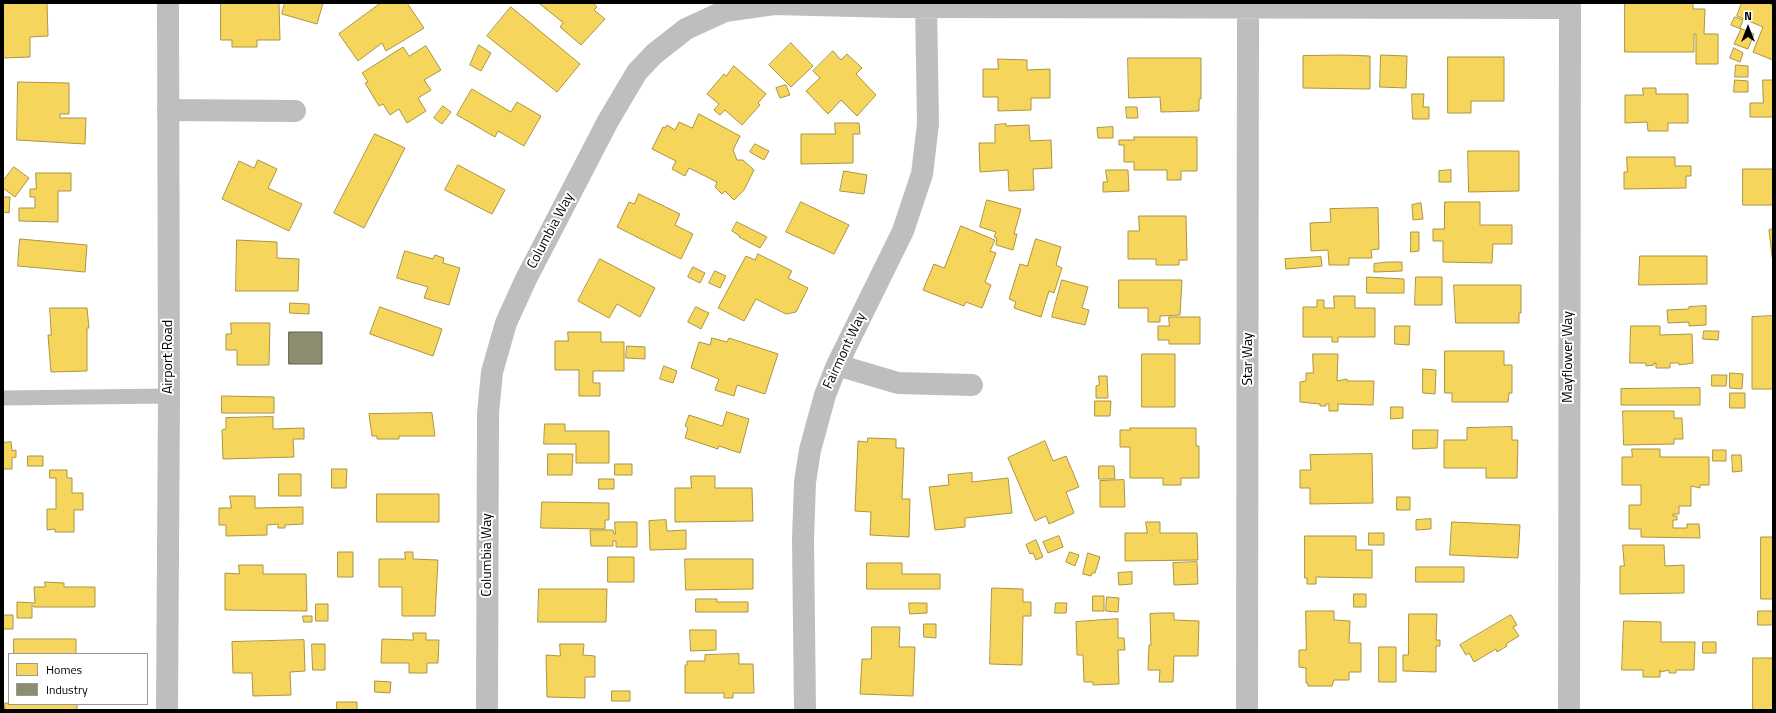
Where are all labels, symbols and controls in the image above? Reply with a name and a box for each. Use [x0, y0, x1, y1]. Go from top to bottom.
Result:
north arrow [1728, 8, 1768, 48]
text: N [1744, 8, 1752, 24]
street label: Columbia Way [524, 190, 578, 272]
street label: Fairmont Way [820, 310, 870, 392]
street label: Mayflower Way [1561, 311, 1577, 403]
street label: Airport Road [161, 320, 177, 394]
street label: Star Way [1241, 332, 1257, 386]
street label: Columbia Way [480, 513, 496, 597]
legend [8, 653, 148, 705]
text: Homes [46, 660, 82, 679]
text: Industry [46, 680, 88, 699]

